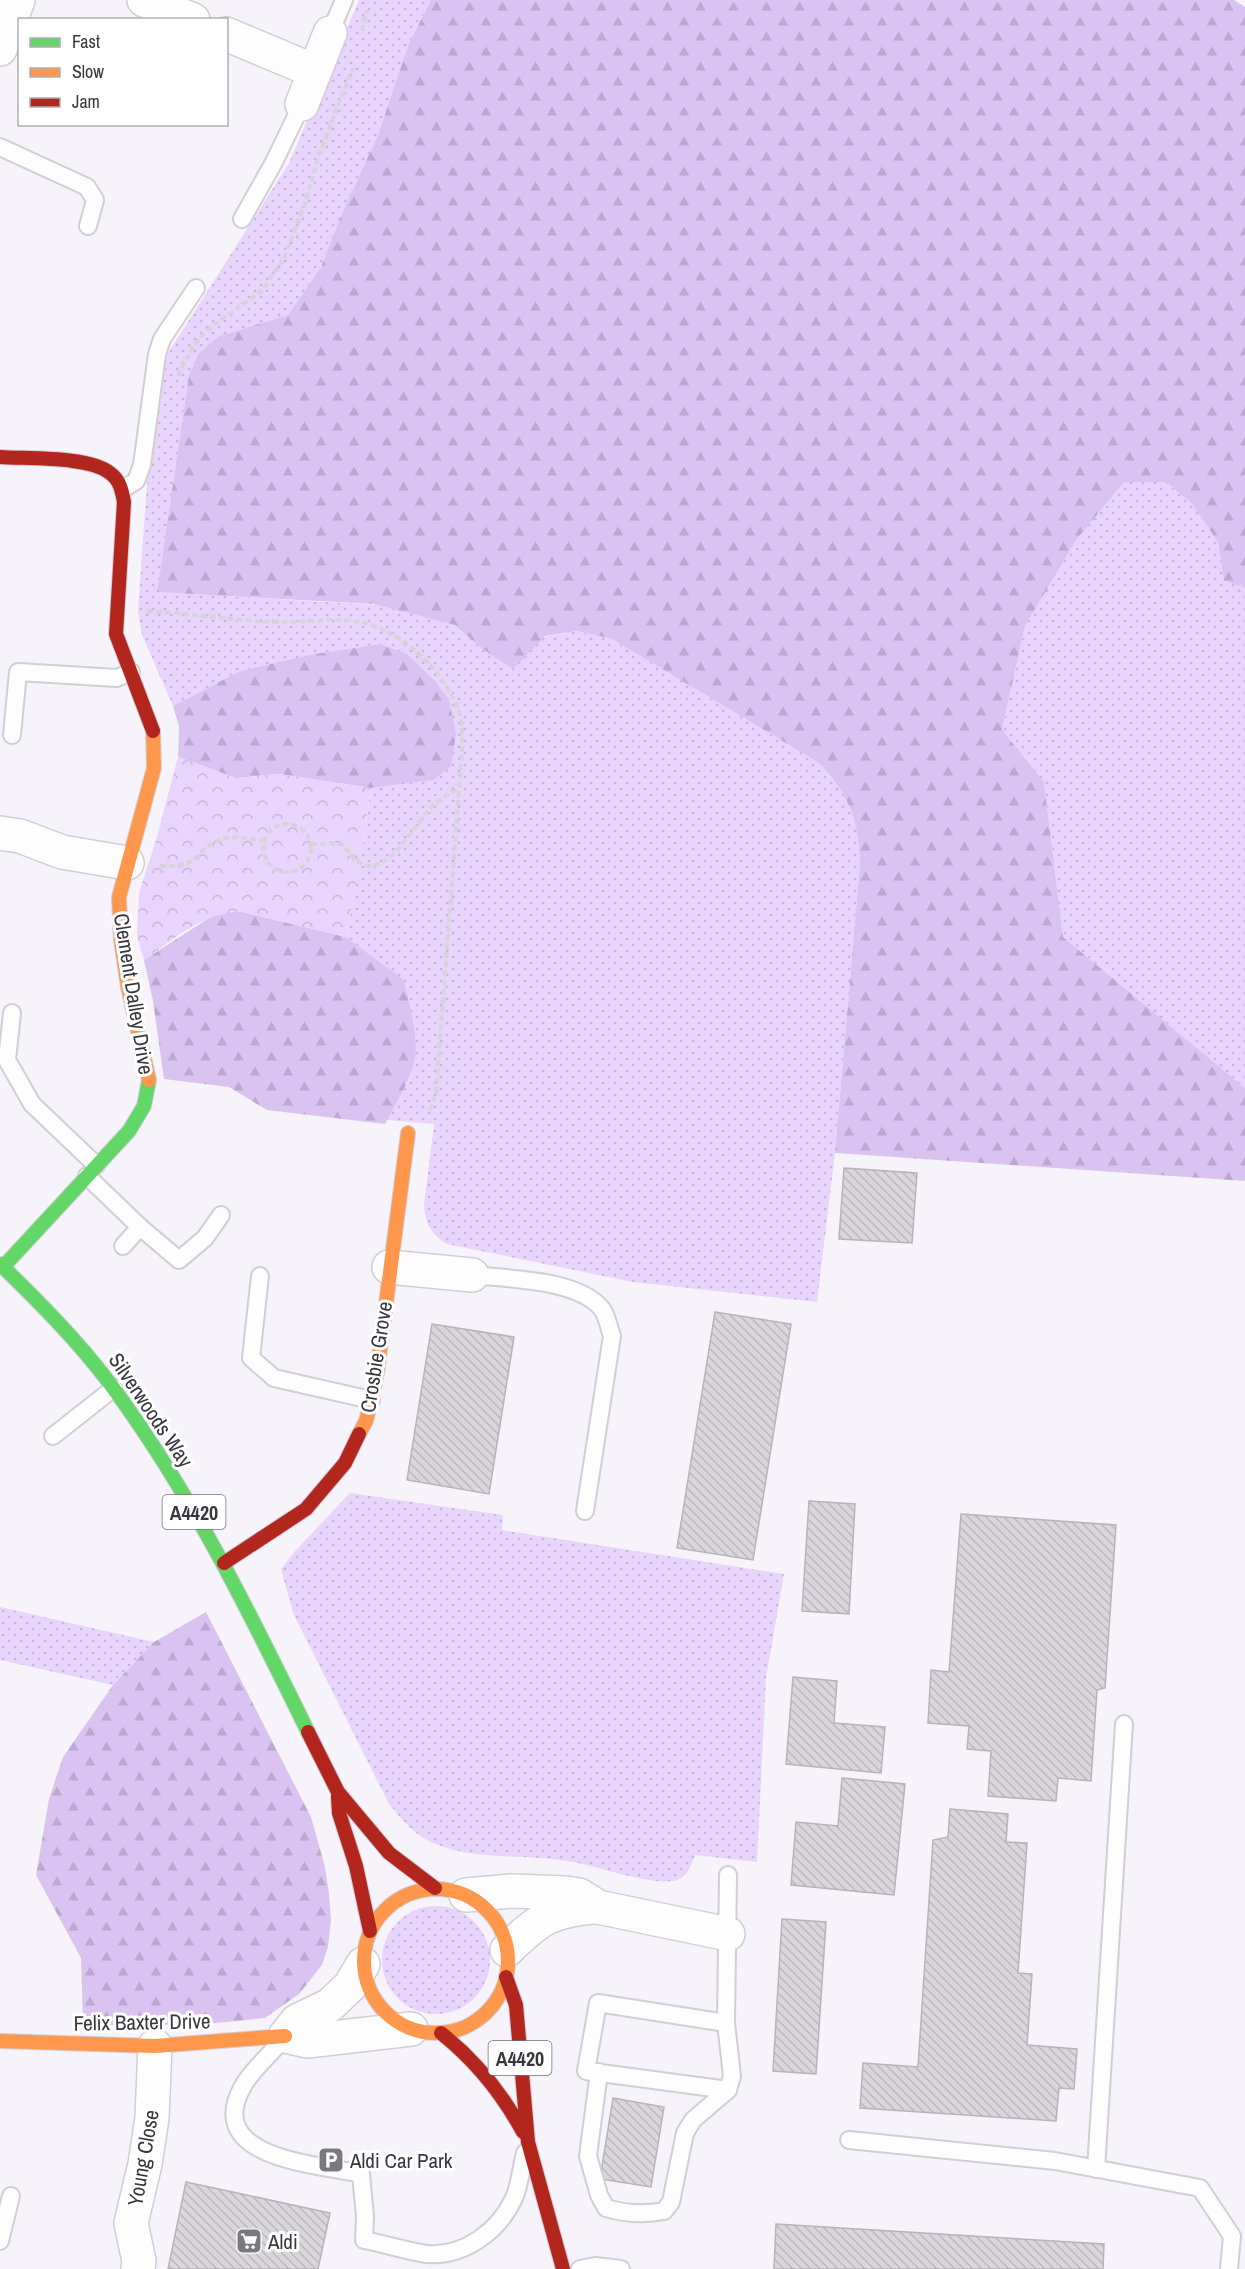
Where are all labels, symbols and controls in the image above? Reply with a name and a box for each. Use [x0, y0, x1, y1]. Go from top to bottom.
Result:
legend [18, 18, 228, 126]
text: Fast [72, 29, 100, 54]
text: Slow [72, 59, 104, 84]
text: Jam [72, 89, 100, 114]
street label: Clement Dalley Drive [107, 911, 161, 1077]
street label: Crosbie Grove [353, 1299, 399, 1415]
street label: Silverwoods Way [102, 1347, 200, 1473]
road number: A4420 [162, 1495, 226, 1529]
street label: Felix Baxter Drive [73, 2006, 211, 2038]
road number: A4420 [488, 2041, 552, 2075]
street label: Young Close [120, 2108, 166, 2208]
parking icon: Aldi Car Park [316, 2145, 346, 2175]
place label: Aldi Car Park [349, 2146, 453, 2175]
supermarket icon: Aldi [234, 2226, 264, 2256]
place label: Aldi [267, 2227, 298, 2256]

